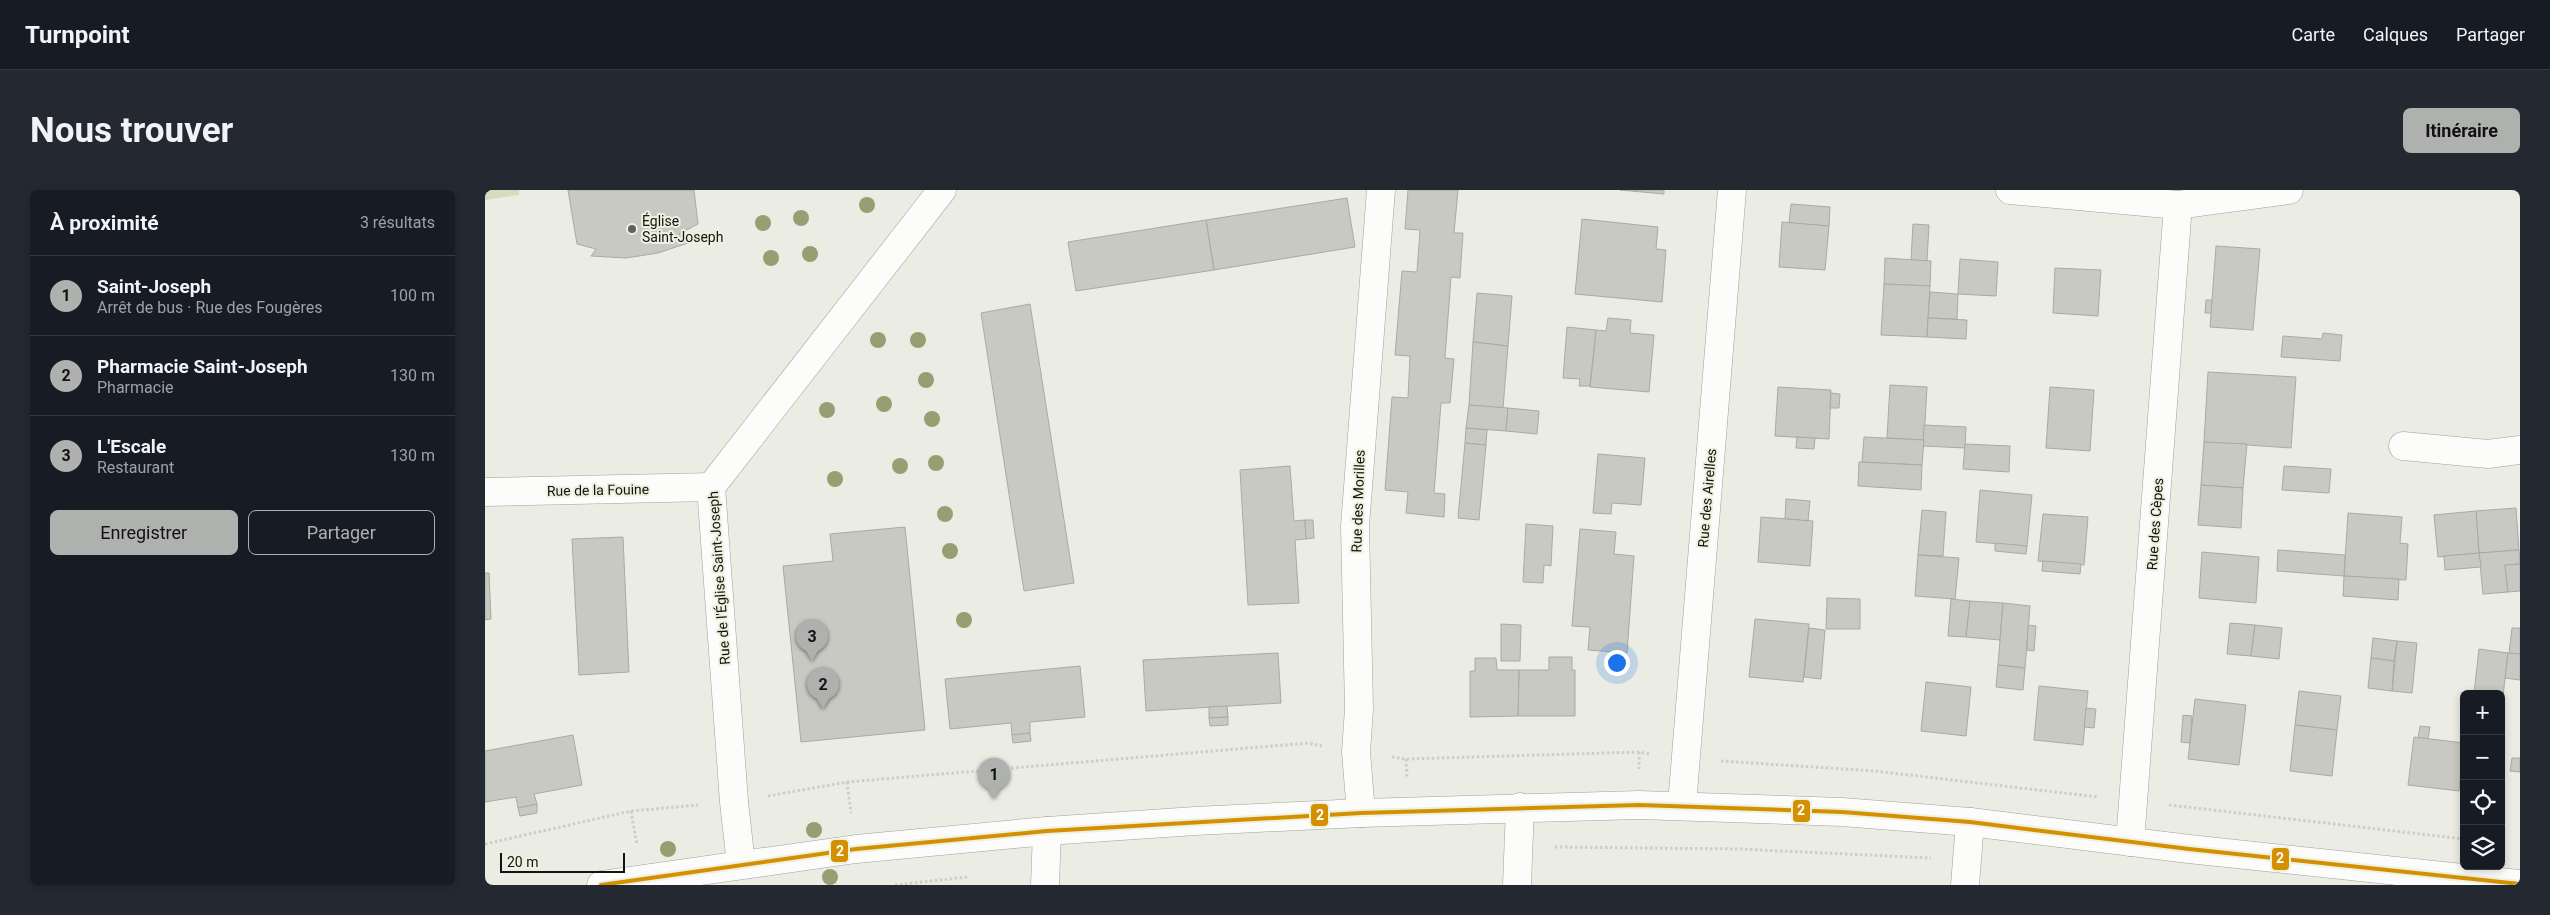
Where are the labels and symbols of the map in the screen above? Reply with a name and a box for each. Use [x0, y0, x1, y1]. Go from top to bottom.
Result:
place label: Église Saint-Joseph [642, 212, 723, 245]
marker: Église Saint-Joseph [626, 223, 638, 235]
street label: Rue des Airelles [1695, 448, 1719, 548]
street label: Rue des Morilles [1348, 449, 1368, 553]
street label: Rue des Cèpes [2144, 477, 2166, 571]
street label: Rue de la Fouine [547, 481, 649, 499]
street label: Rue de l'Église Saint-Joseph [704, 491, 733, 665]
pin: 3 [796, 620, 828, 661]
your location [1604, 650, 1630, 676]
pin: 2 [807, 668, 839, 709]
pin: 1 [978, 758, 1010, 799]
line badge: 2 [1792, 799, 1811, 823]
text: 2 [1797, 802, 1805, 818]
line badge: 2 [1310, 803, 1329, 827]
text: 2 [1316, 807, 1324, 823]
line badge: 2 [830, 839, 849, 863]
text: 2 [836, 843, 844, 859]
line badge: 2 [2271, 847, 2290, 871]
scale bar [500, 850, 625, 873]
text: 2 [2276, 850, 2284, 866]

